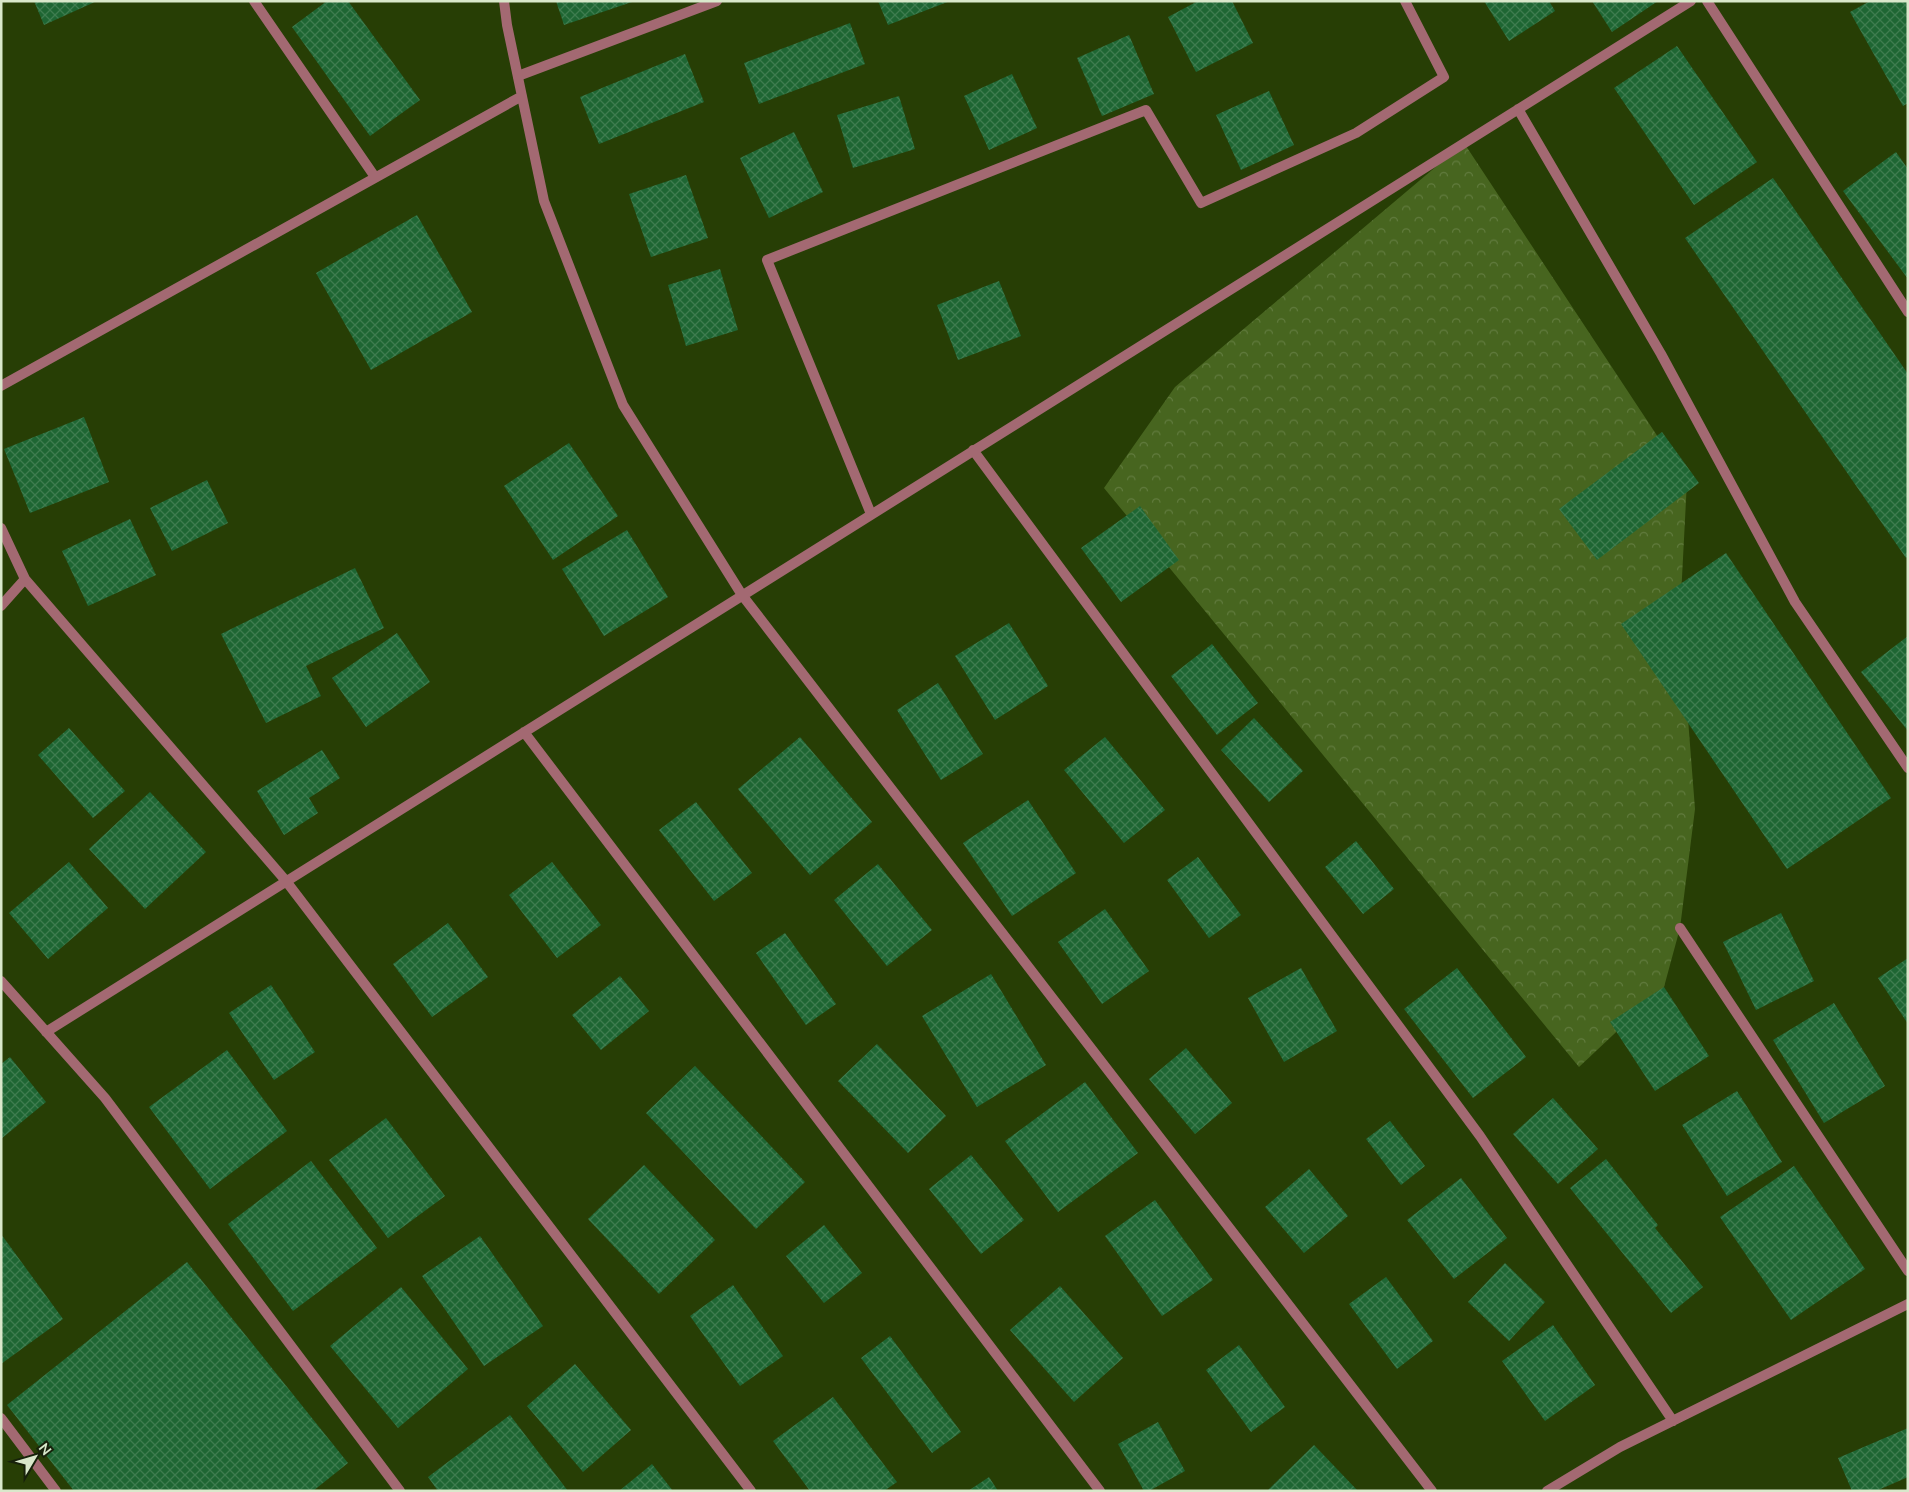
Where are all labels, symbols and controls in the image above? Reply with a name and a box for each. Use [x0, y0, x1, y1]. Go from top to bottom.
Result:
north arrow [10, 1432, 60, 1482]
text: N [35, 1439, 56, 1459]

